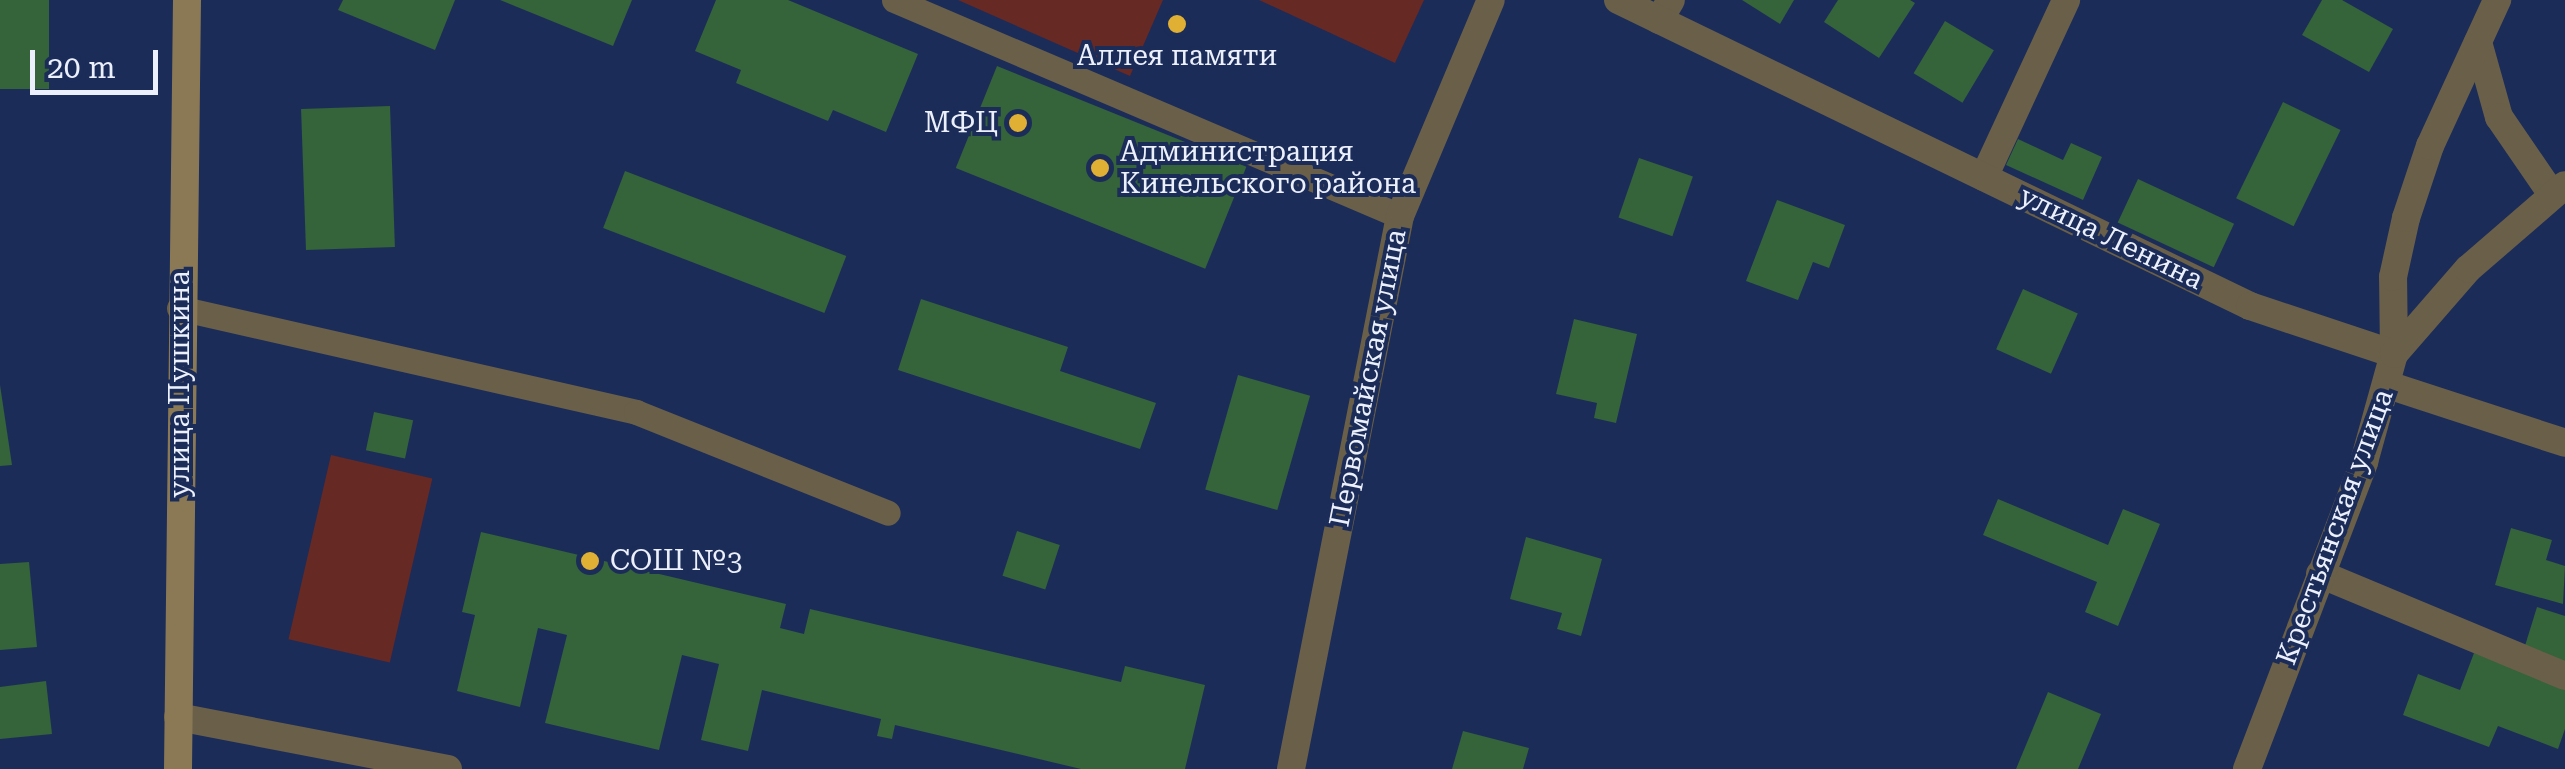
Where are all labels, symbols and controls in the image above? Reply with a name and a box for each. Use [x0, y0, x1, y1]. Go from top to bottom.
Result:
marker: Аллея памяти [1166, 13, 1188, 35]
scale bar [35, 30, 162, 92]
place label: Аллея памяти [1077, 39, 1277, 73]
text: 20 m [47, 50, 116, 85]
place label: МФЦ [924, 106, 998, 140]
marker: МФЦ [1007, 112, 1029, 134]
place label: Администрация Кинельского района [1120, 135, 1416, 201]
marker: Администрация Кинельского района [1089, 157, 1111, 179]
street label: улица Ленина [2014, 179, 2208, 297]
street label: Первомайская улица [1323, 226, 1413, 530]
street label: улица Пушкина [163, 270, 197, 498]
street label: Крестьянская улица [2270, 385, 2400, 669]
place label: СОШ №3 [610, 544, 742, 578]
marker: СОШ №3 [579, 550, 601, 572]

